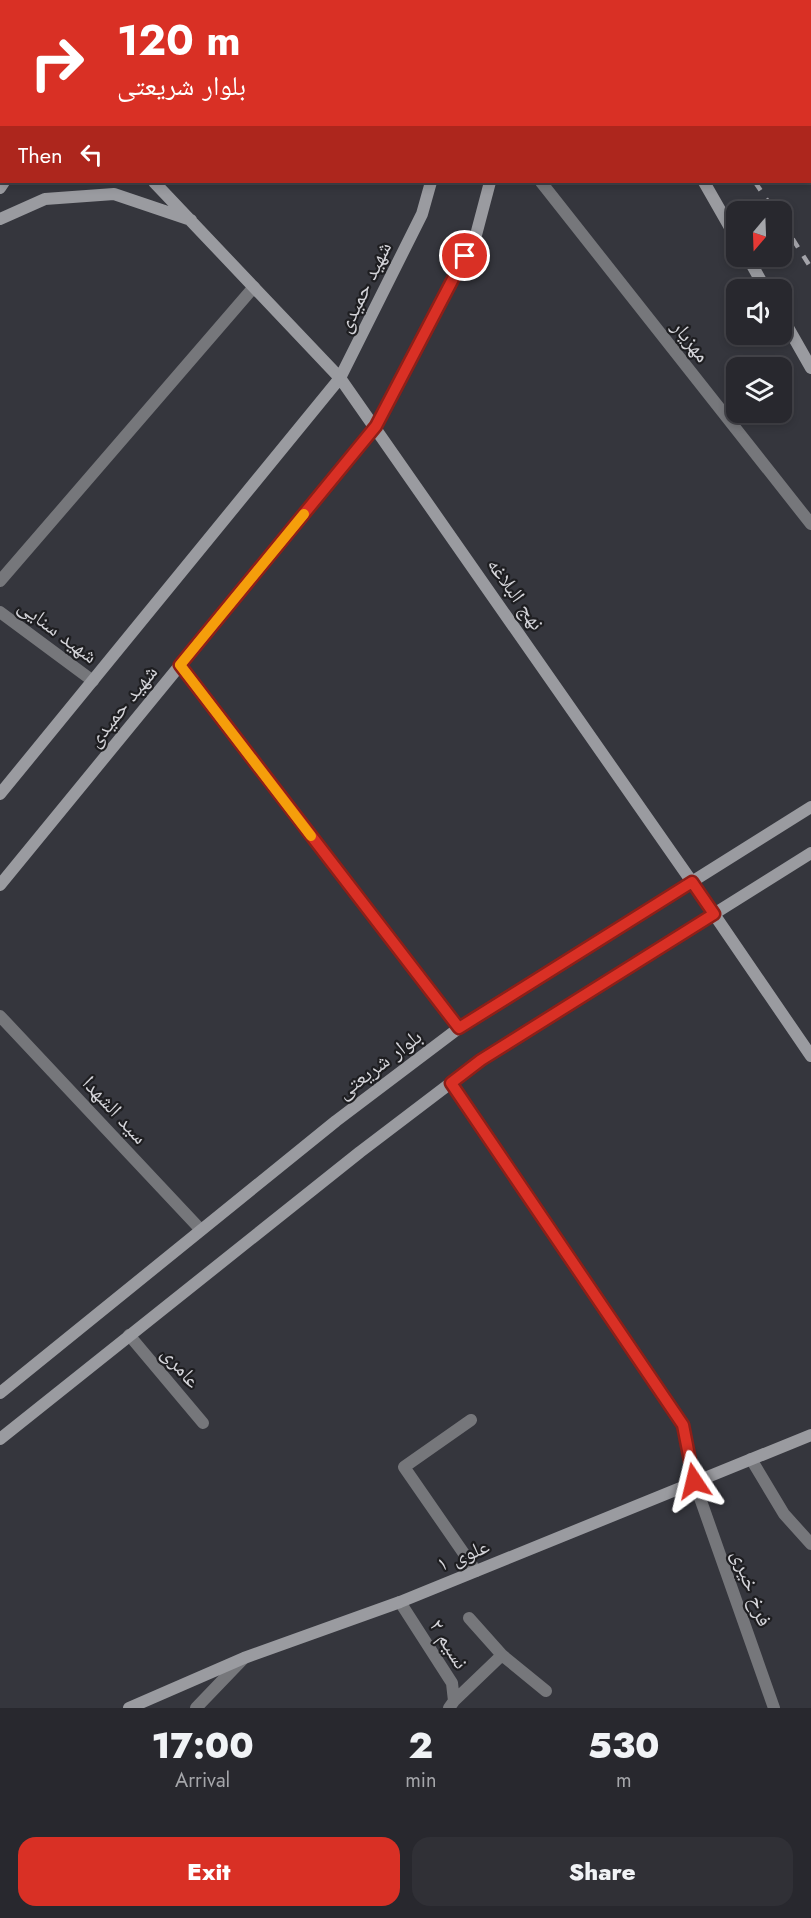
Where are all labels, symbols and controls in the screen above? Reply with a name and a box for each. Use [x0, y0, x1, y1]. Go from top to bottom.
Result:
text: 120 m [117, 10, 241, 71]
icon: right [18, 24, 96, 102]
text: بلوار شریعتی [117, 66, 246, 105]
icon: left [75, 138, 108, 171]
text: Then [18, 139, 63, 171]
north arrow [726, 201, 792, 267]
map controls [726, 201, 792, 423]
pin [439, 230, 490, 281]
street label: شهید حمیدی [329, 236, 399, 338]
icon: arrive [448, 239, 481, 272]
button: sound [726, 279, 792, 345]
street label: مهزیار [664, 313, 717, 369]
button: layers [726, 357, 792, 423]
street label: نهج البلاغه [480, 552, 552, 636]
street label: شهید سنایی [12, 591, 104, 671]
street label: شهید حمیدی [79, 658, 165, 754]
street label: بلوار شریعتی [330, 1022, 428, 1106]
street label: سید الشهدا [75, 1069, 155, 1151]
street label: عامری [154, 1339, 208, 1395]
position arrow [662, 1449, 726, 1513]
street label: علوی ۱ [432, 1531, 494, 1579]
street label: فرخ خیری [724, 1546, 780, 1630]
street label: نسیم ۲ [422, 1613, 476, 1675]
text: 17:00 [151, 1719, 254, 1771]
text: 2 [409, 1719, 433, 1771]
text: 530 [588, 1719, 660, 1771]
text: Arrival [175, 1766, 230, 1795]
text: min [405, 1766, 436, 1795]
text: m [616, 1766, 632, 1795]
button: Exit [18, 1837, 400, 1906]
button: Share [412, 1837, 793, 1906]

